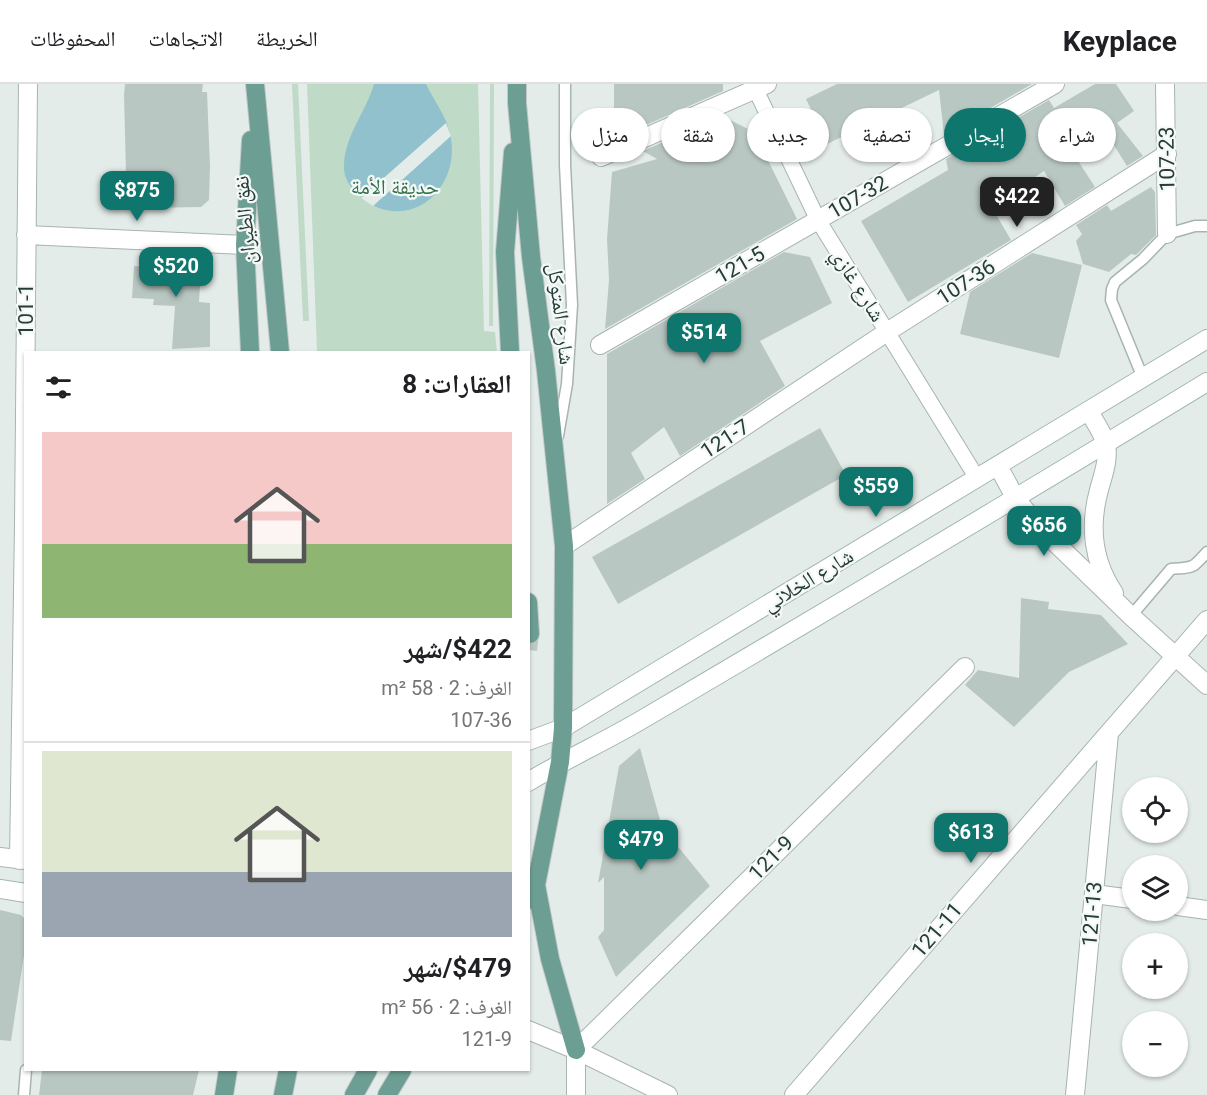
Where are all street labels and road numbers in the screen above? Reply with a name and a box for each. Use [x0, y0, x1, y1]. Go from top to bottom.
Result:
street label: 107-23 [1154, 126, 1180, 192]
street label: 107-32 [824, 170, 892, 224]
street label: نفق الطيران [229, 175, 262, 265]
street label: 121-5 [711, 241, 769, 289]
street label: شارع غازي [822, 244, 890, 328]
street label: 107-36 [932, 254, 1000, 310]
street label: شارع المتوكل [542, 262, 579, 366]
street label: 101-1 [14, 283, 38, 337]
street label: 121-7 [696, 414, 754, 464]
street label: شارع الخلاني [758, 544, 860, 620]
street label: 121-9 [744, 831, 798, 885]
street label: 121-13 [1077, 881, 1107, 947]
street label: 121-11 [907, 898, 967, 962]

